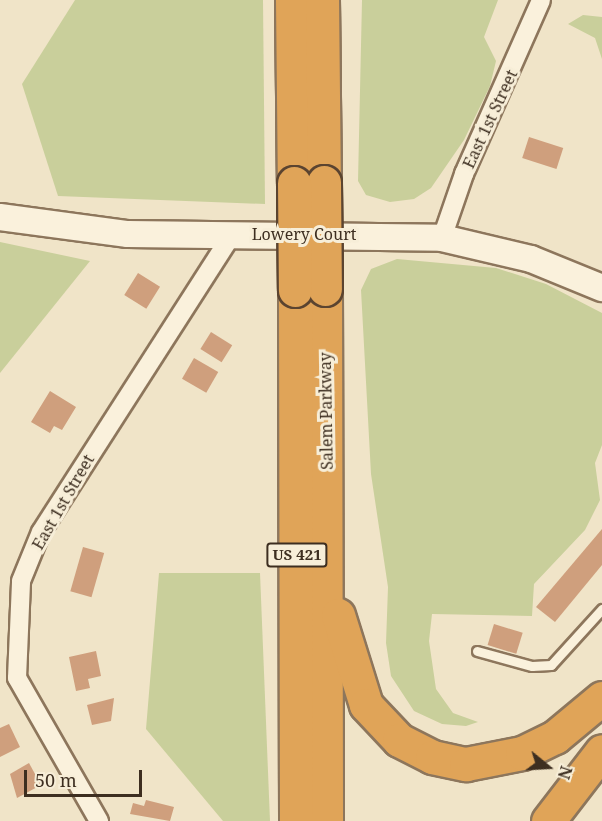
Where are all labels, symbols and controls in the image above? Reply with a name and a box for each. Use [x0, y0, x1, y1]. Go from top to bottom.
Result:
street label: East 1st Street [459, 67, 521, 171]
street label: Lowery Court [252, 224, 356, 244]
street label: Salem Parkway [315, 352, 337, 470]
street label: East 1st Street [28, 451, 98, 553]
road number: US 421 [266, 543, 328, 567]
north arrow [518, 737, 578, 797]
scale bar [27, 758, 146, 796]
text: N [553, 763, 578, 782]
text: 50 m [35, 768, 77, 792]

